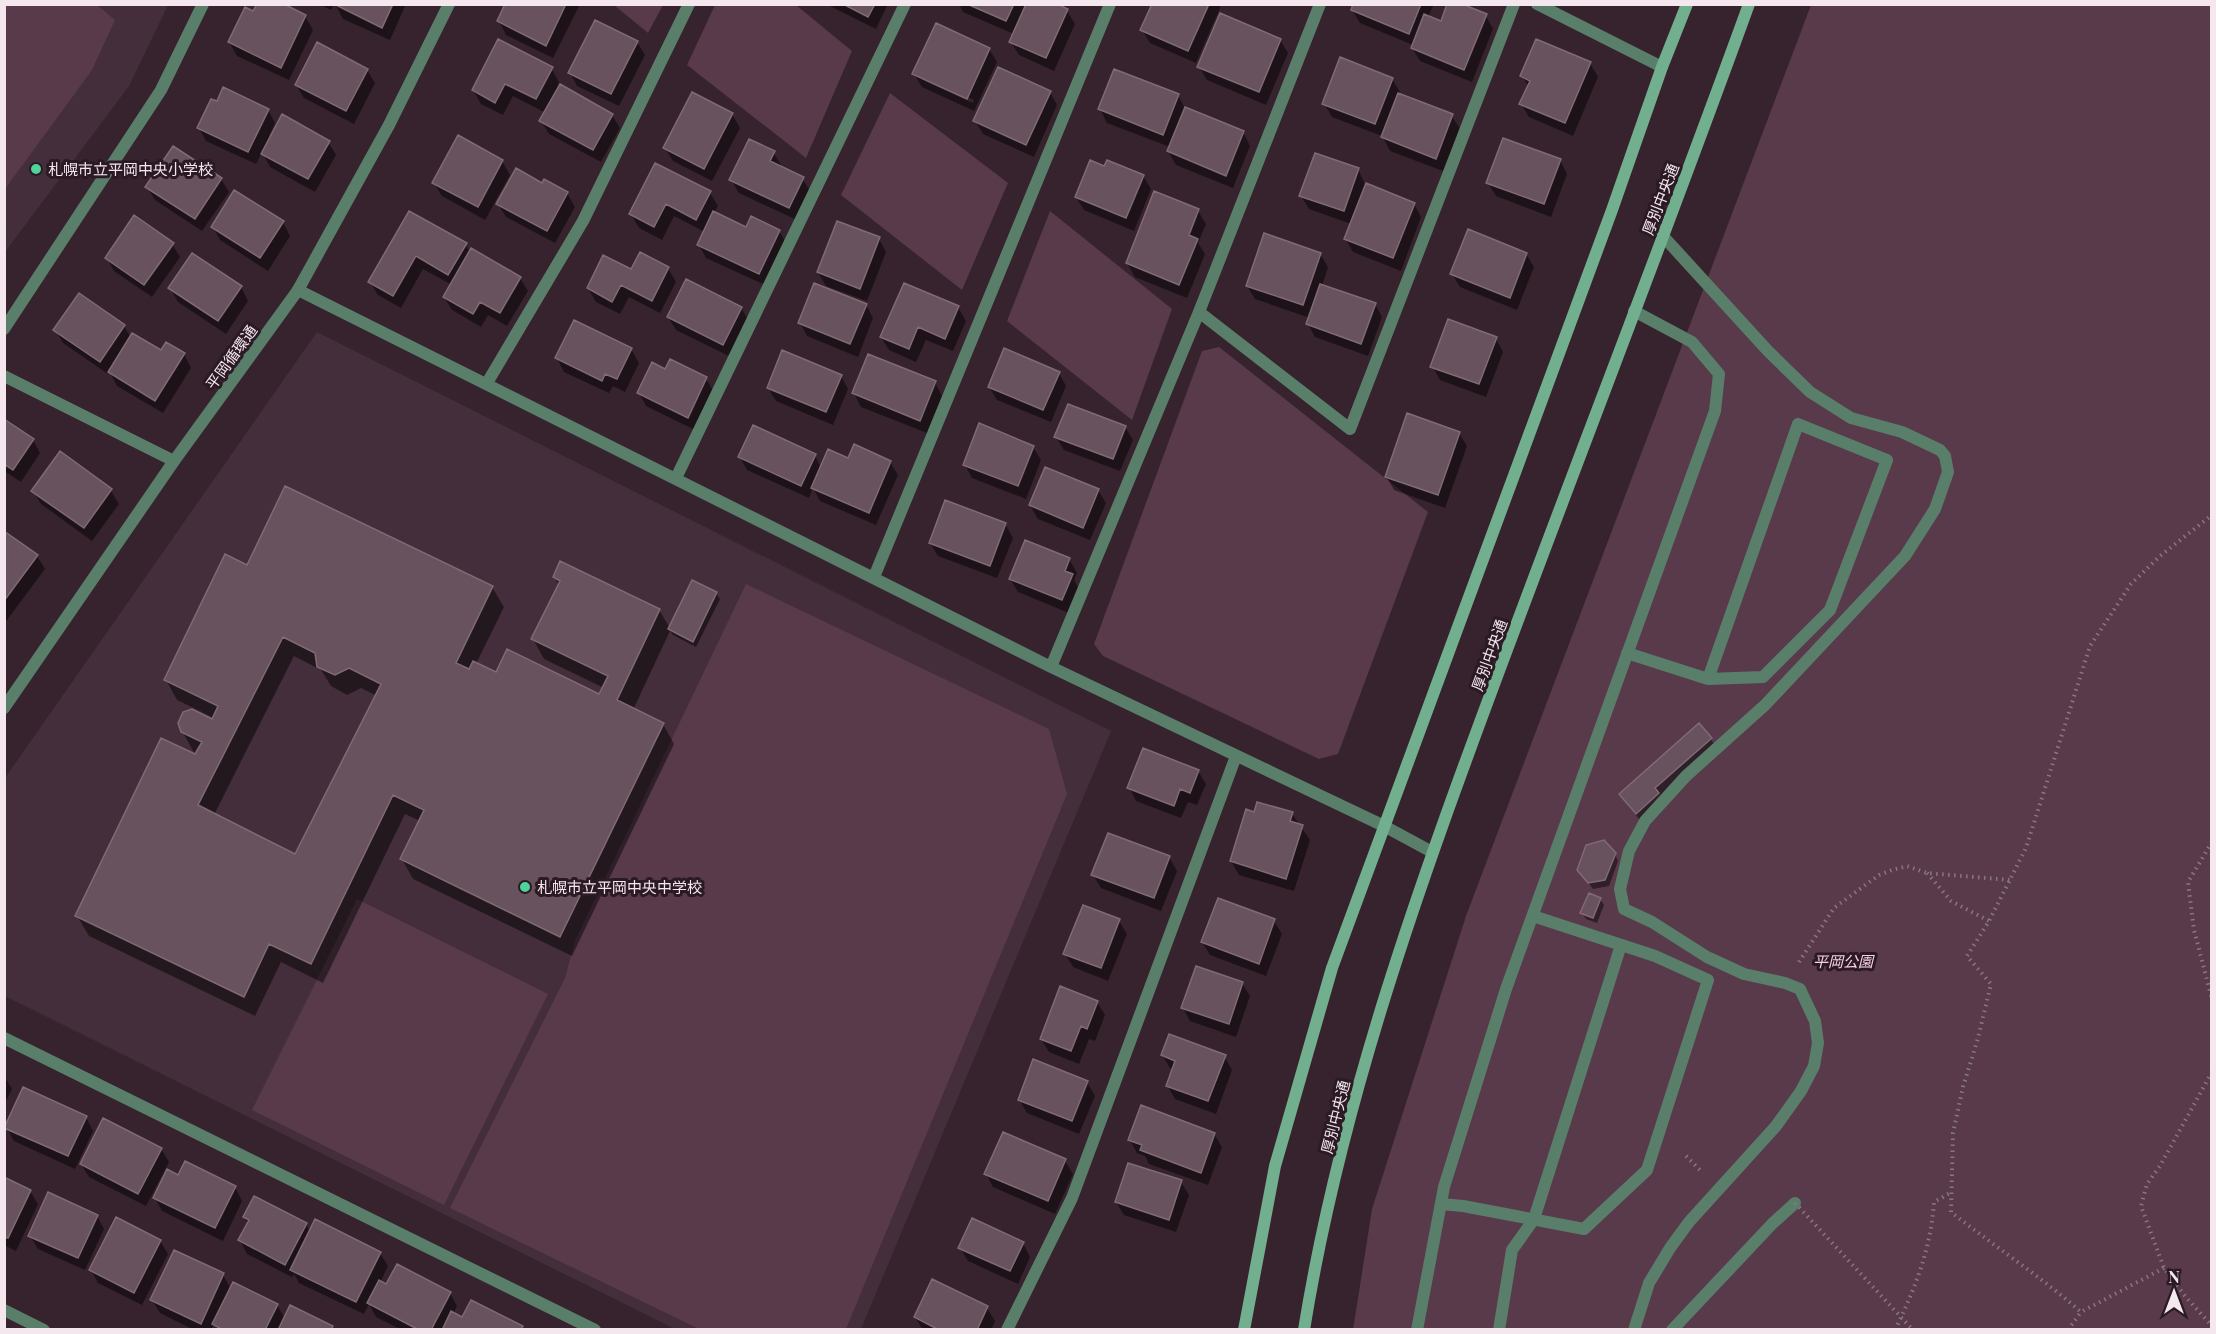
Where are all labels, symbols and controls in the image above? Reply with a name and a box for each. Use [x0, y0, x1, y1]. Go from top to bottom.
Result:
place label: 札幌市立平岡中央小学校 [48, 159, 213, 179]
street label: 厚別中央通 [1637, 160, 1683, 238]
marker: 札幌市立平岡中央小学校 [29, 162, 43, 176]
street label: 平岡循環通 [201, 321, 261, 393]
street label: 厚別中央通 [1467, 616, 1511, 694]
place label: 札幌市立平岡中央中学校 [537, 877, 702, 897]
marker: 札幌市立平岡中央中学校 [518, 880, 532, 894]
park label: 平岡公園 [1813, 951, 1875, 971]
street label: 厚別中央通 [1316, 1078, 1354, 1156]
north arrow [2144, 1262, 2204, 1322]
text: N [2168, 1266, 2180, 1287]

